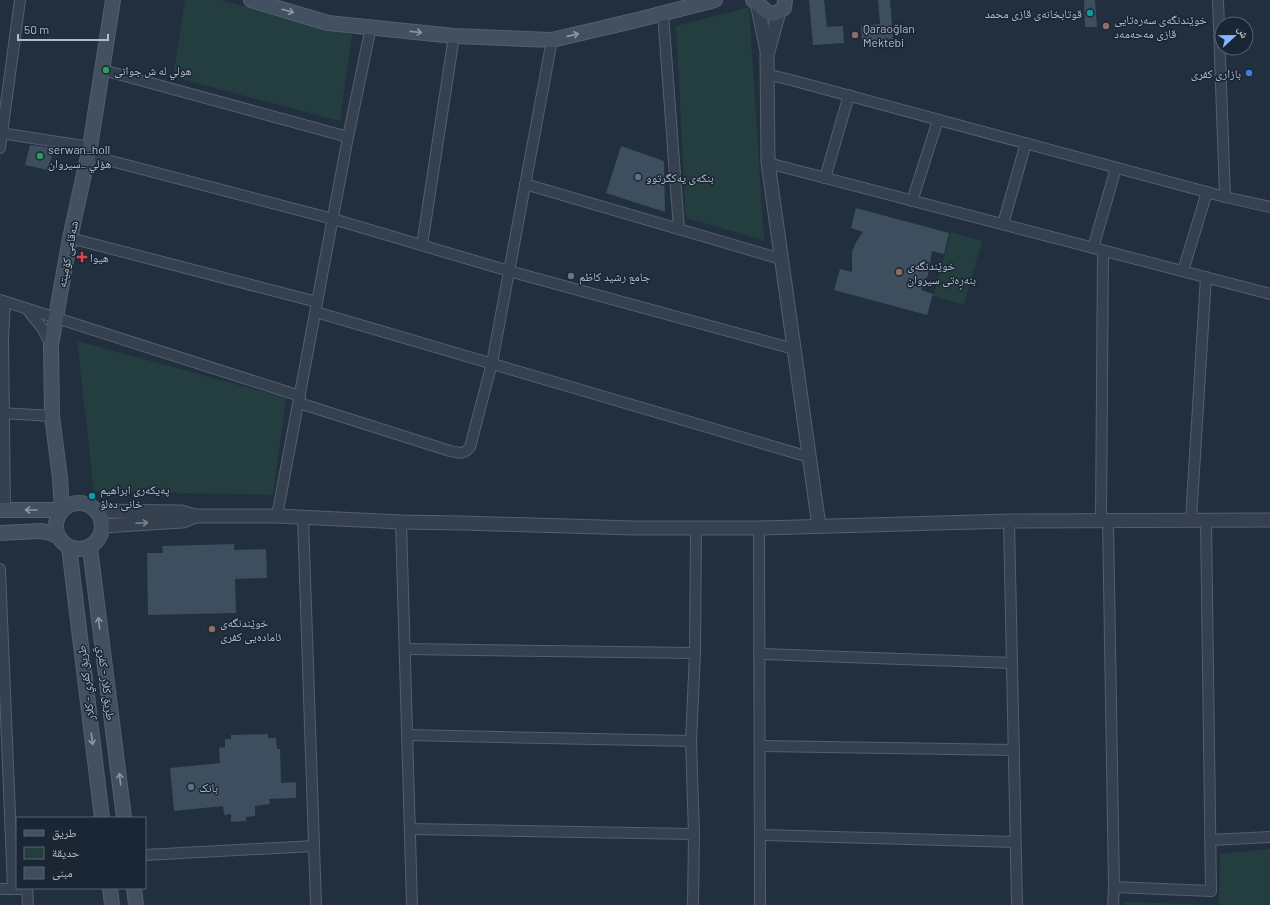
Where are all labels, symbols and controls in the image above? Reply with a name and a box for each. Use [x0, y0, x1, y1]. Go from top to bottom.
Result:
place label: قوتابخانەی قازی محمد [985, 6, 1082, 21]
one-way arrow [281, 8, 294, 16]
marker: قوتابخانەی قازی محمد [1085, 8, 1095, 18]
place label: خوێندنگەی سەرەتایی قازی مەحەمەد [1114, 12, 1207, 41]
scale bar [18, 16, 108, 42]
north arrow [1214, 16, 1254, 56]
place label: Qaraoğlan Mektebi [863, 21, 915, 49]
marker: خوێندنگەی سەرەتایی قازی مەحەمەد [1101, 21, 1111, 31]
text: 50 m [24, 22, 49, 36]
text: ش [1234, 24, 1252, 41]
one-way arrow [409, 28, 422, 35]
marker: Qaraoğlan Mektebi [850, 30, 860, 40]
one-way arrow [566, 31, 579, 39]
place label: هولي له ش جوانى [114, 63, 191, 81]
marker: هولي له ش جوانى [101, 65, 111, 75]
place label: بازاری کفری [1191, 66, 1241, 81]
marker: بازاری کفری [1244, 68, 1254, 78]
place label: serwan_holl هؤلي _سيروان [48, 142, 111, 174]
marker: serwan_holl هؤلي _سيروان [35, 151, 45, 161]
place label: بنکەی یەکگرتوو [646, 170, 714, 185]
marker: بنکەی یەکگرتوو [633, 172, 643, 182]
street label: شەقامی کۆمیتە [54, 219, 82, 289]
place label: هیوا [90, 250, 109, 265]
marker: هیوا [77, 252, 87, 262]
place label: خوێندنگەی بنەڕەتی سیروان [907, 258, 976, 290]
marker: خوێندنگەی بنەڕەتی سیروان [894, 267, 904, 277]
place label: جامع رشيد كاظم [579, 269, 651, 285]
marker: جامع رشيد كاظم [566, 271, 576, 281]
place label: پەیکەری ابراهیم خانی دەلۆ [100, 482, 170, 511]
marker: پەیکەری ابراهیم خانی دەلۆ [87, 491, 97, 501]
one-way arrow [25, 506, 38, 514]
one-way arrow [135, 520, 148, 527]
place label: خوێندنگەی ئامادەیی کفری [220, 615, 281, 644]
one-way arrow [96, 617, 103, 630]
marker: خوێندنگەی ئامادەیی کفری [207, 624, 217, 634]
street label: طريق كفري - كلار [73, 644, 101, 722]
street label: طريق كلار - كفري [91, 645, 119, 722]
one-way arrow [88, 732, 96, 745]
one-way arrow [116, 773, 123, 786]
place label: بانک [199, 780, 218, 795]
marker: بانک [186, 782, 196, 792]
legend [16, 817, 146, 889]
text: طريق [52, 825, 77, 840]
text: حديقة [52, 845, 80, 860]
text: مبنى [52, 865, 73, 880]

